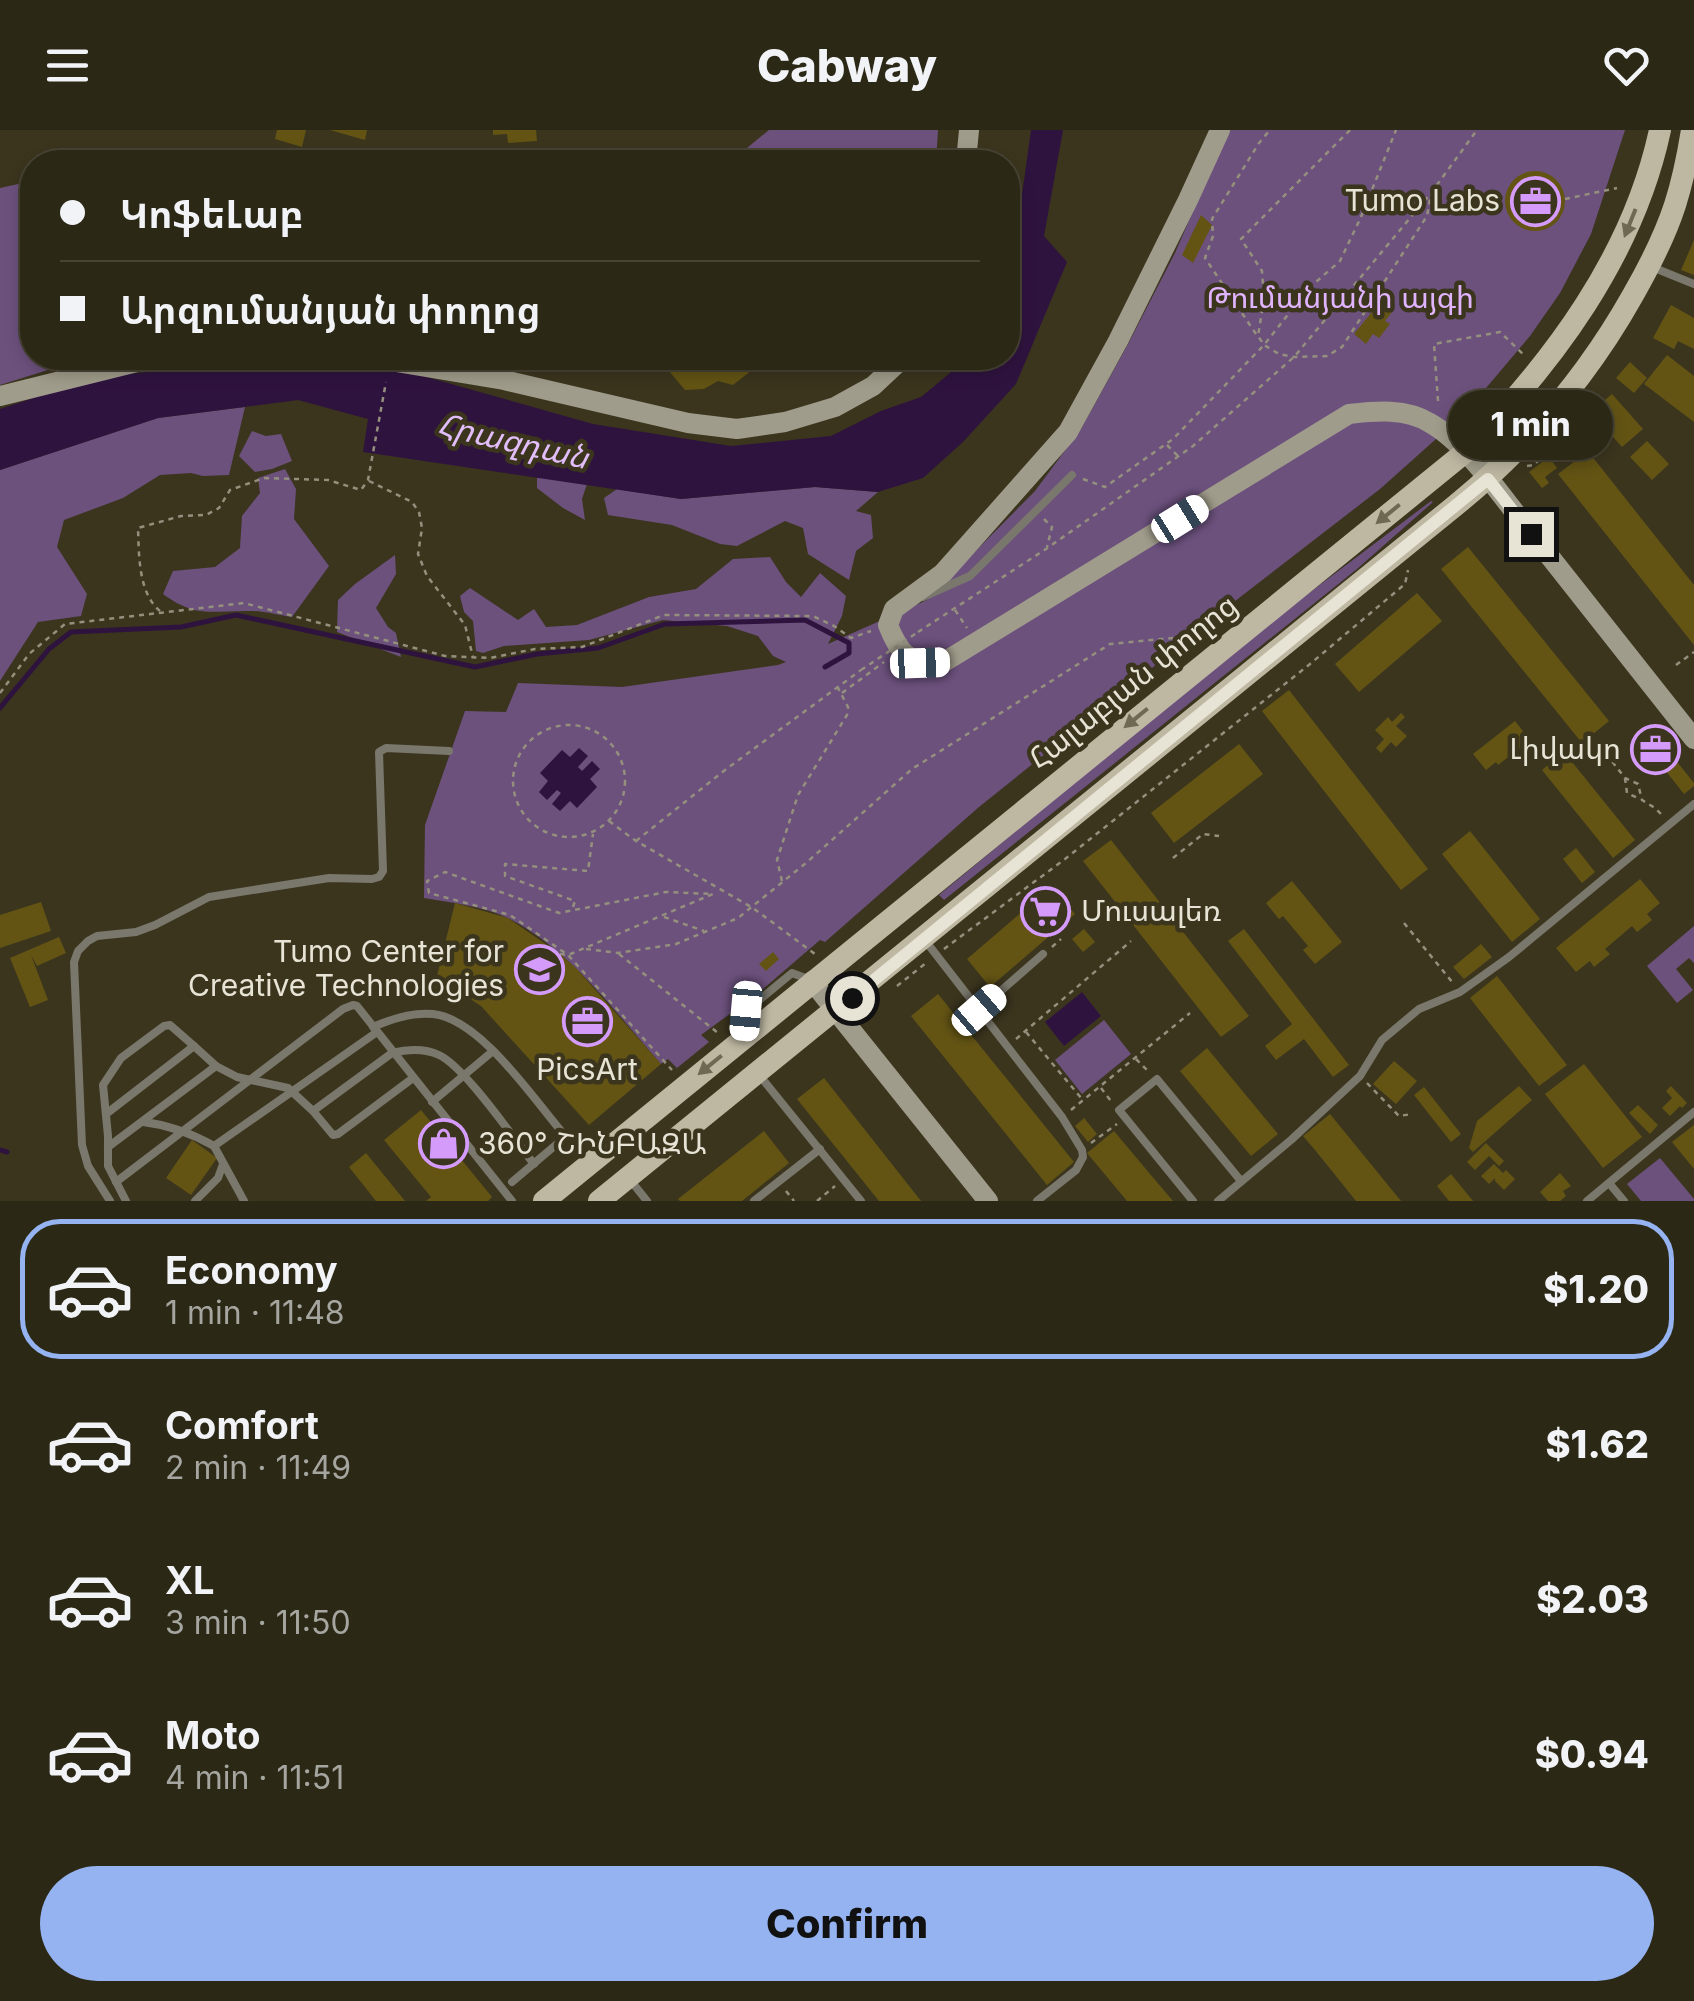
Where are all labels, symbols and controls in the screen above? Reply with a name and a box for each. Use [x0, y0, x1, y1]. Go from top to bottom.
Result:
icon: menu [40, 38, 95, 93]
text: Cabway [757, 38, 937, 93]
icon: heart [1599, 38, 1654, 93]
office icon: Tumo Labs [1509, 175, 1561, 227]
place label: Tumo Labs [1344, 182, 1500, 218]
text: ԿոֆեԼաբ [120, 191, 304, 237]
one-way arrow [1622, 208, 1637, 238]
park label: Թումանյանի այգի [1206, 279, 1474, 315]
text: Արզումանյան փողոց [120, 287, 541, 333]
callout: 1 min [1448, 389, 1614, 459]
water label: Հրազդան [434, 404, 594, 477]
text: 1 min [1490, 405, 1571, 444]
car [1147, 490, 1213, 548]
one-way arrow [1376, 503, 1401, 524]
route end [1509, 512, 1554, 557]
street label: Հալաբյան փողոց [1021, 586, 1244, 776]
car [889, 647, 951, 679]
one-way arrow [1123, 707, 1148, 728]
office icon: Լիվակո [1630, 723, 1682, 775]
place label: Լիվակո [1509, 730, 1621, 766]
supermarket icon: Մուսալեռ [1020, 885, 1072, 937]
place label: Մուսալեռ [1081, 892, 1221, 928]
place label: Tumo Center for Creative Technologies [188, 933, 504, 1003]
school or university icon: Tumo Center for Creative Technologies [513, 943, 565, 995]
route start [830, 976, 875, 1021]
car [947, 979, 1011, 1041]
car [728, 980, 764, 1042]
office icon: PicsArt [561, 995, 613, 1047]
place label: PicsArt [536, 1051, 638, 1087]
one-way arrow [697, 1054, 722, 1076]
shop icon: 360° ՇԻՆԲԱԶԱ [417, 1118, 469, 1170]
place label: 360° ՇԻՆԲԱԶԱ [478, 1125, 706, 1161]
icon: car [45, 1244, 135, 1334]
text: Economy [165, 1247, 338, 1293]
text: $1.20 [1543, 1266, 1649, 1312]
text: 1 min · 11:48 [165, 1293, 345, 1332]
icon: car [45, 1399, 135, 1489]
text: Comfort [165, 1402, 319, 1448]
text: $1.62 [1546, 1421, 1649, 1467]
text: 2 min · 11:49 [165, 1448, 351, 1487]
icon: car [45, 1554, 135, 1644]
text: XL [165, 1557, 215, 1603]
text: $2.03 [1536, 1576, 1649, 1622]
text: 3 min · 11:50 [165, 1603, 351, 1642]
icon: car [45, 1709, 135, 1799]
text: Moto [165, 1712, 261, 1758]
text: $0.94 [1535, 1731, 1649, 1777]
text: 4 min · 11:51 [165, 1758, 344, 1797]
button: Confirm [40, 1866, 1654, 1981]

